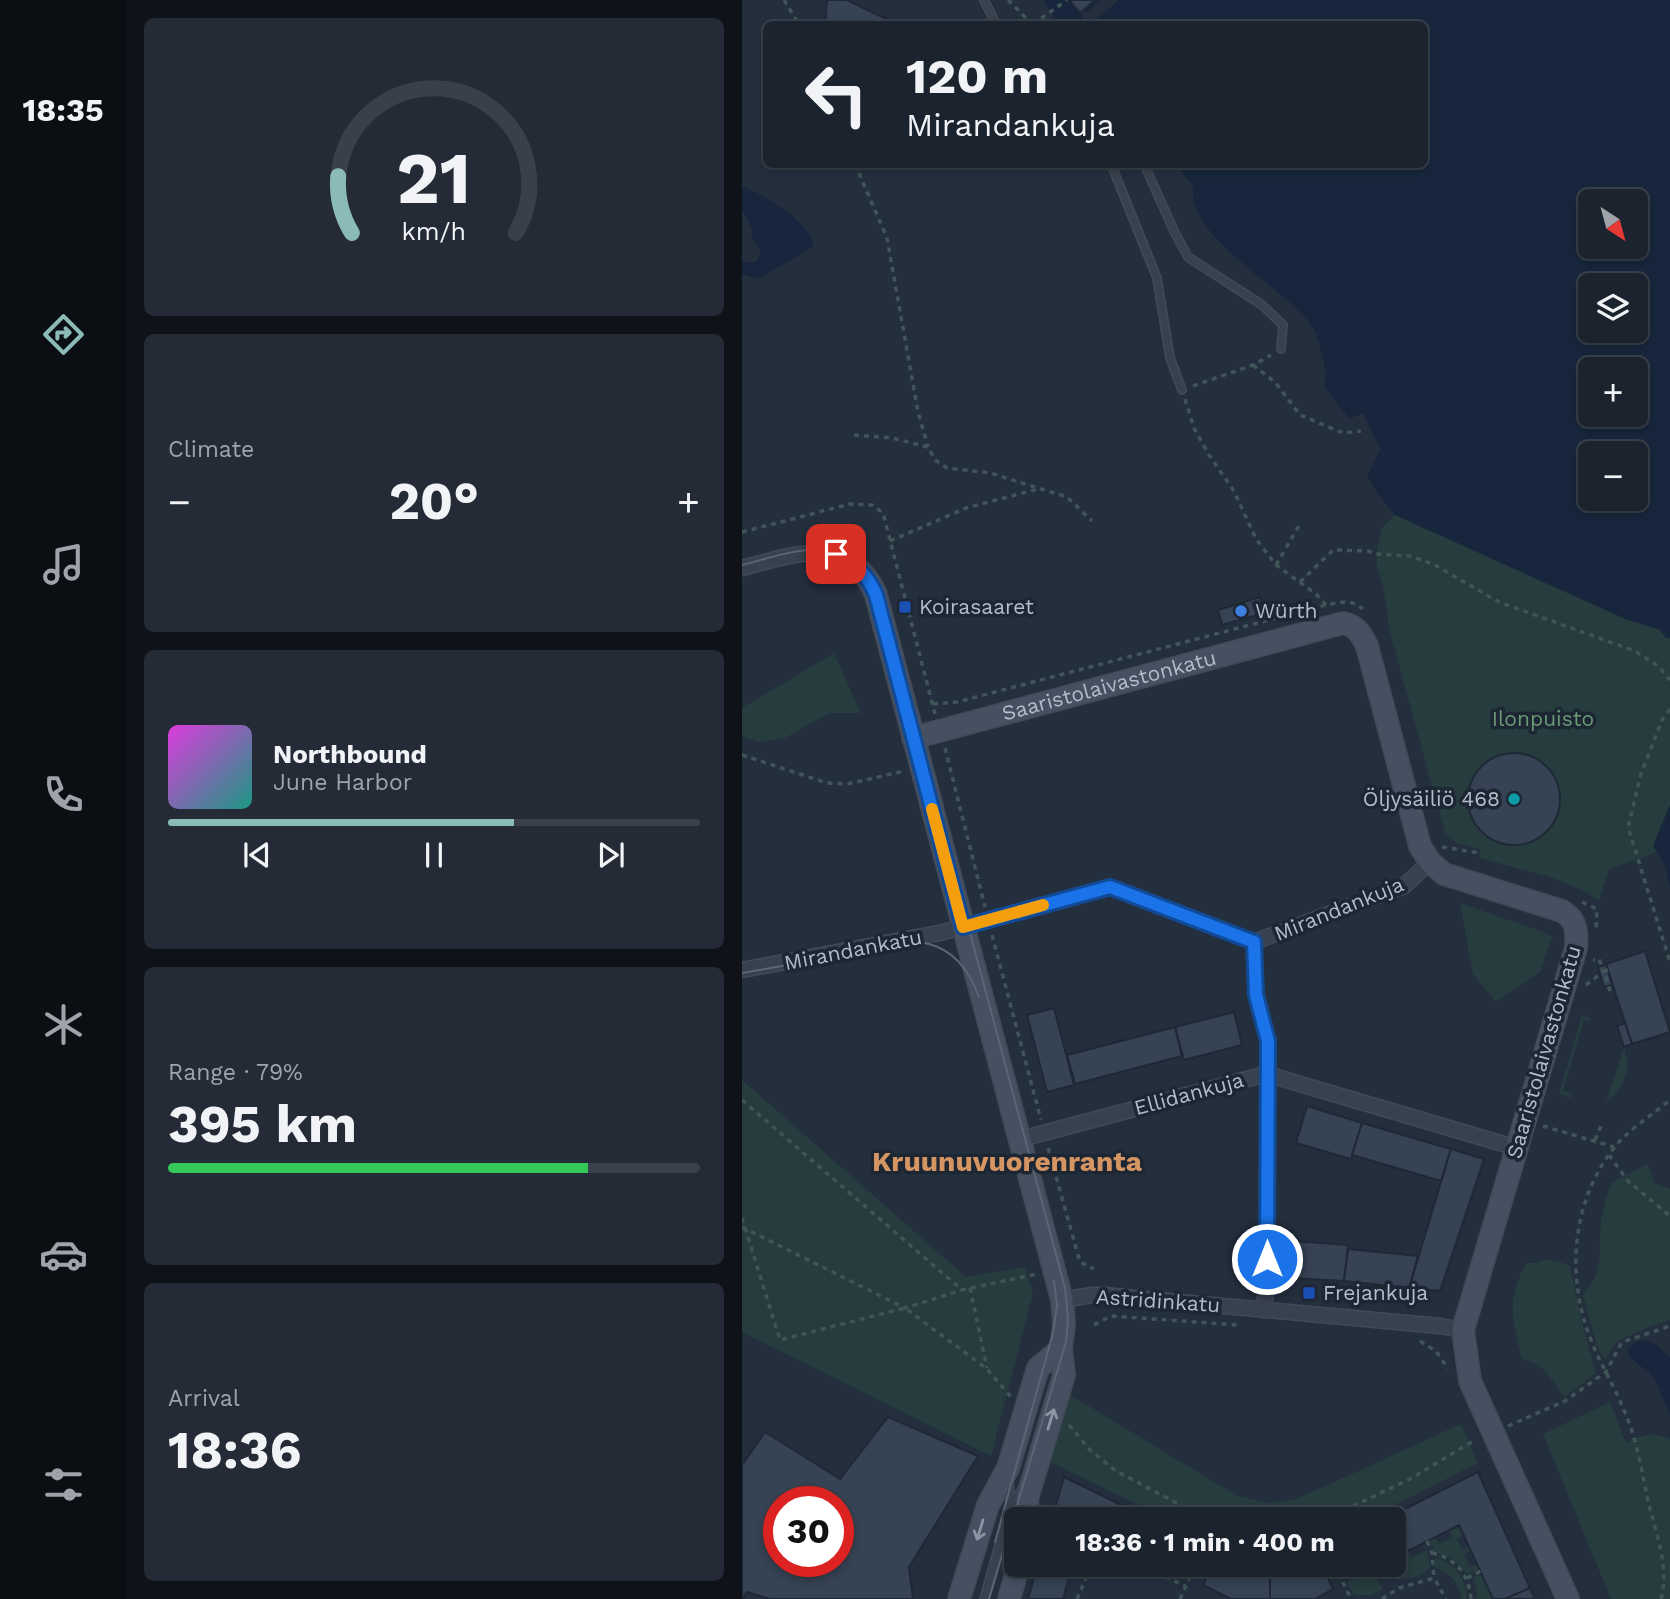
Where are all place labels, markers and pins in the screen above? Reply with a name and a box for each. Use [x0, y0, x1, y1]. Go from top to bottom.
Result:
pin [806, 524, 866, 584]
place label: Koirasaaret [919, 594, 1034, 619]
place label: Würth [1255, 598, 1317, 623]
marker: Koirasaaret [897, 599, 913, 615]
marker: Würth [1233, 603, 1249, 619]
place label: Öljysäiliö 468 [1363, 786, 1500, 811]
marker: Öljysäiliö 468 [1506, 791, 1522, 807]
place label: Frejankuja [1323, 1280, 1428, 1305]
marker: Frejankuja [1301, 1285, 1317, 1301]

